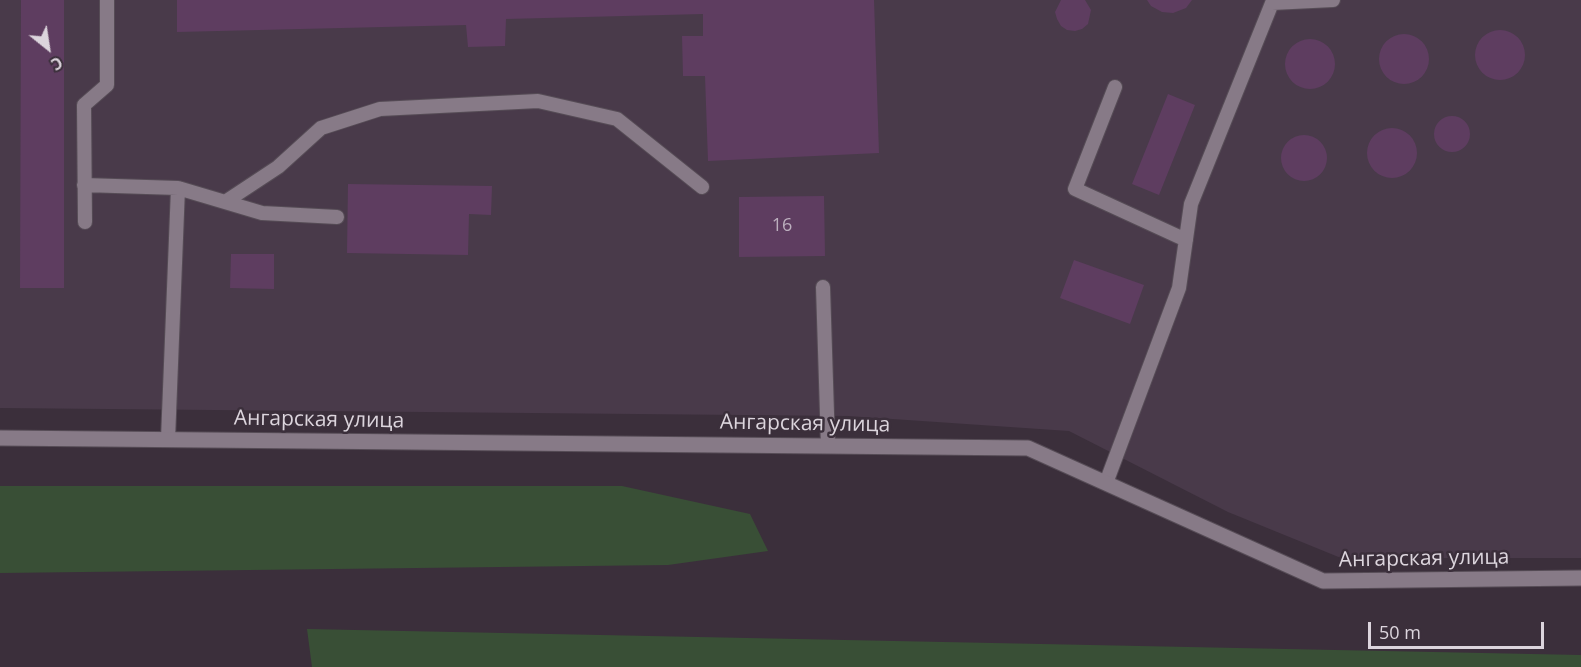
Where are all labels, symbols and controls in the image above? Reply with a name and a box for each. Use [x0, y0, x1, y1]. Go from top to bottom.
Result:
north arrow [18, 18, 78, 78]
text: С [47, 52, 67, 76]
house number: 16 [772, 215, 792, 237]
street label: Ангарская улица [234, 406, 404, 434]
street label: Ангарская улица [720, 410, 890, 438]
street label: Ангарская улица [1339, 545, 1509, 573]
scale bar [1371, 610, 1546, 648]
text: 50 m [1379, 620, 1421, 644]

